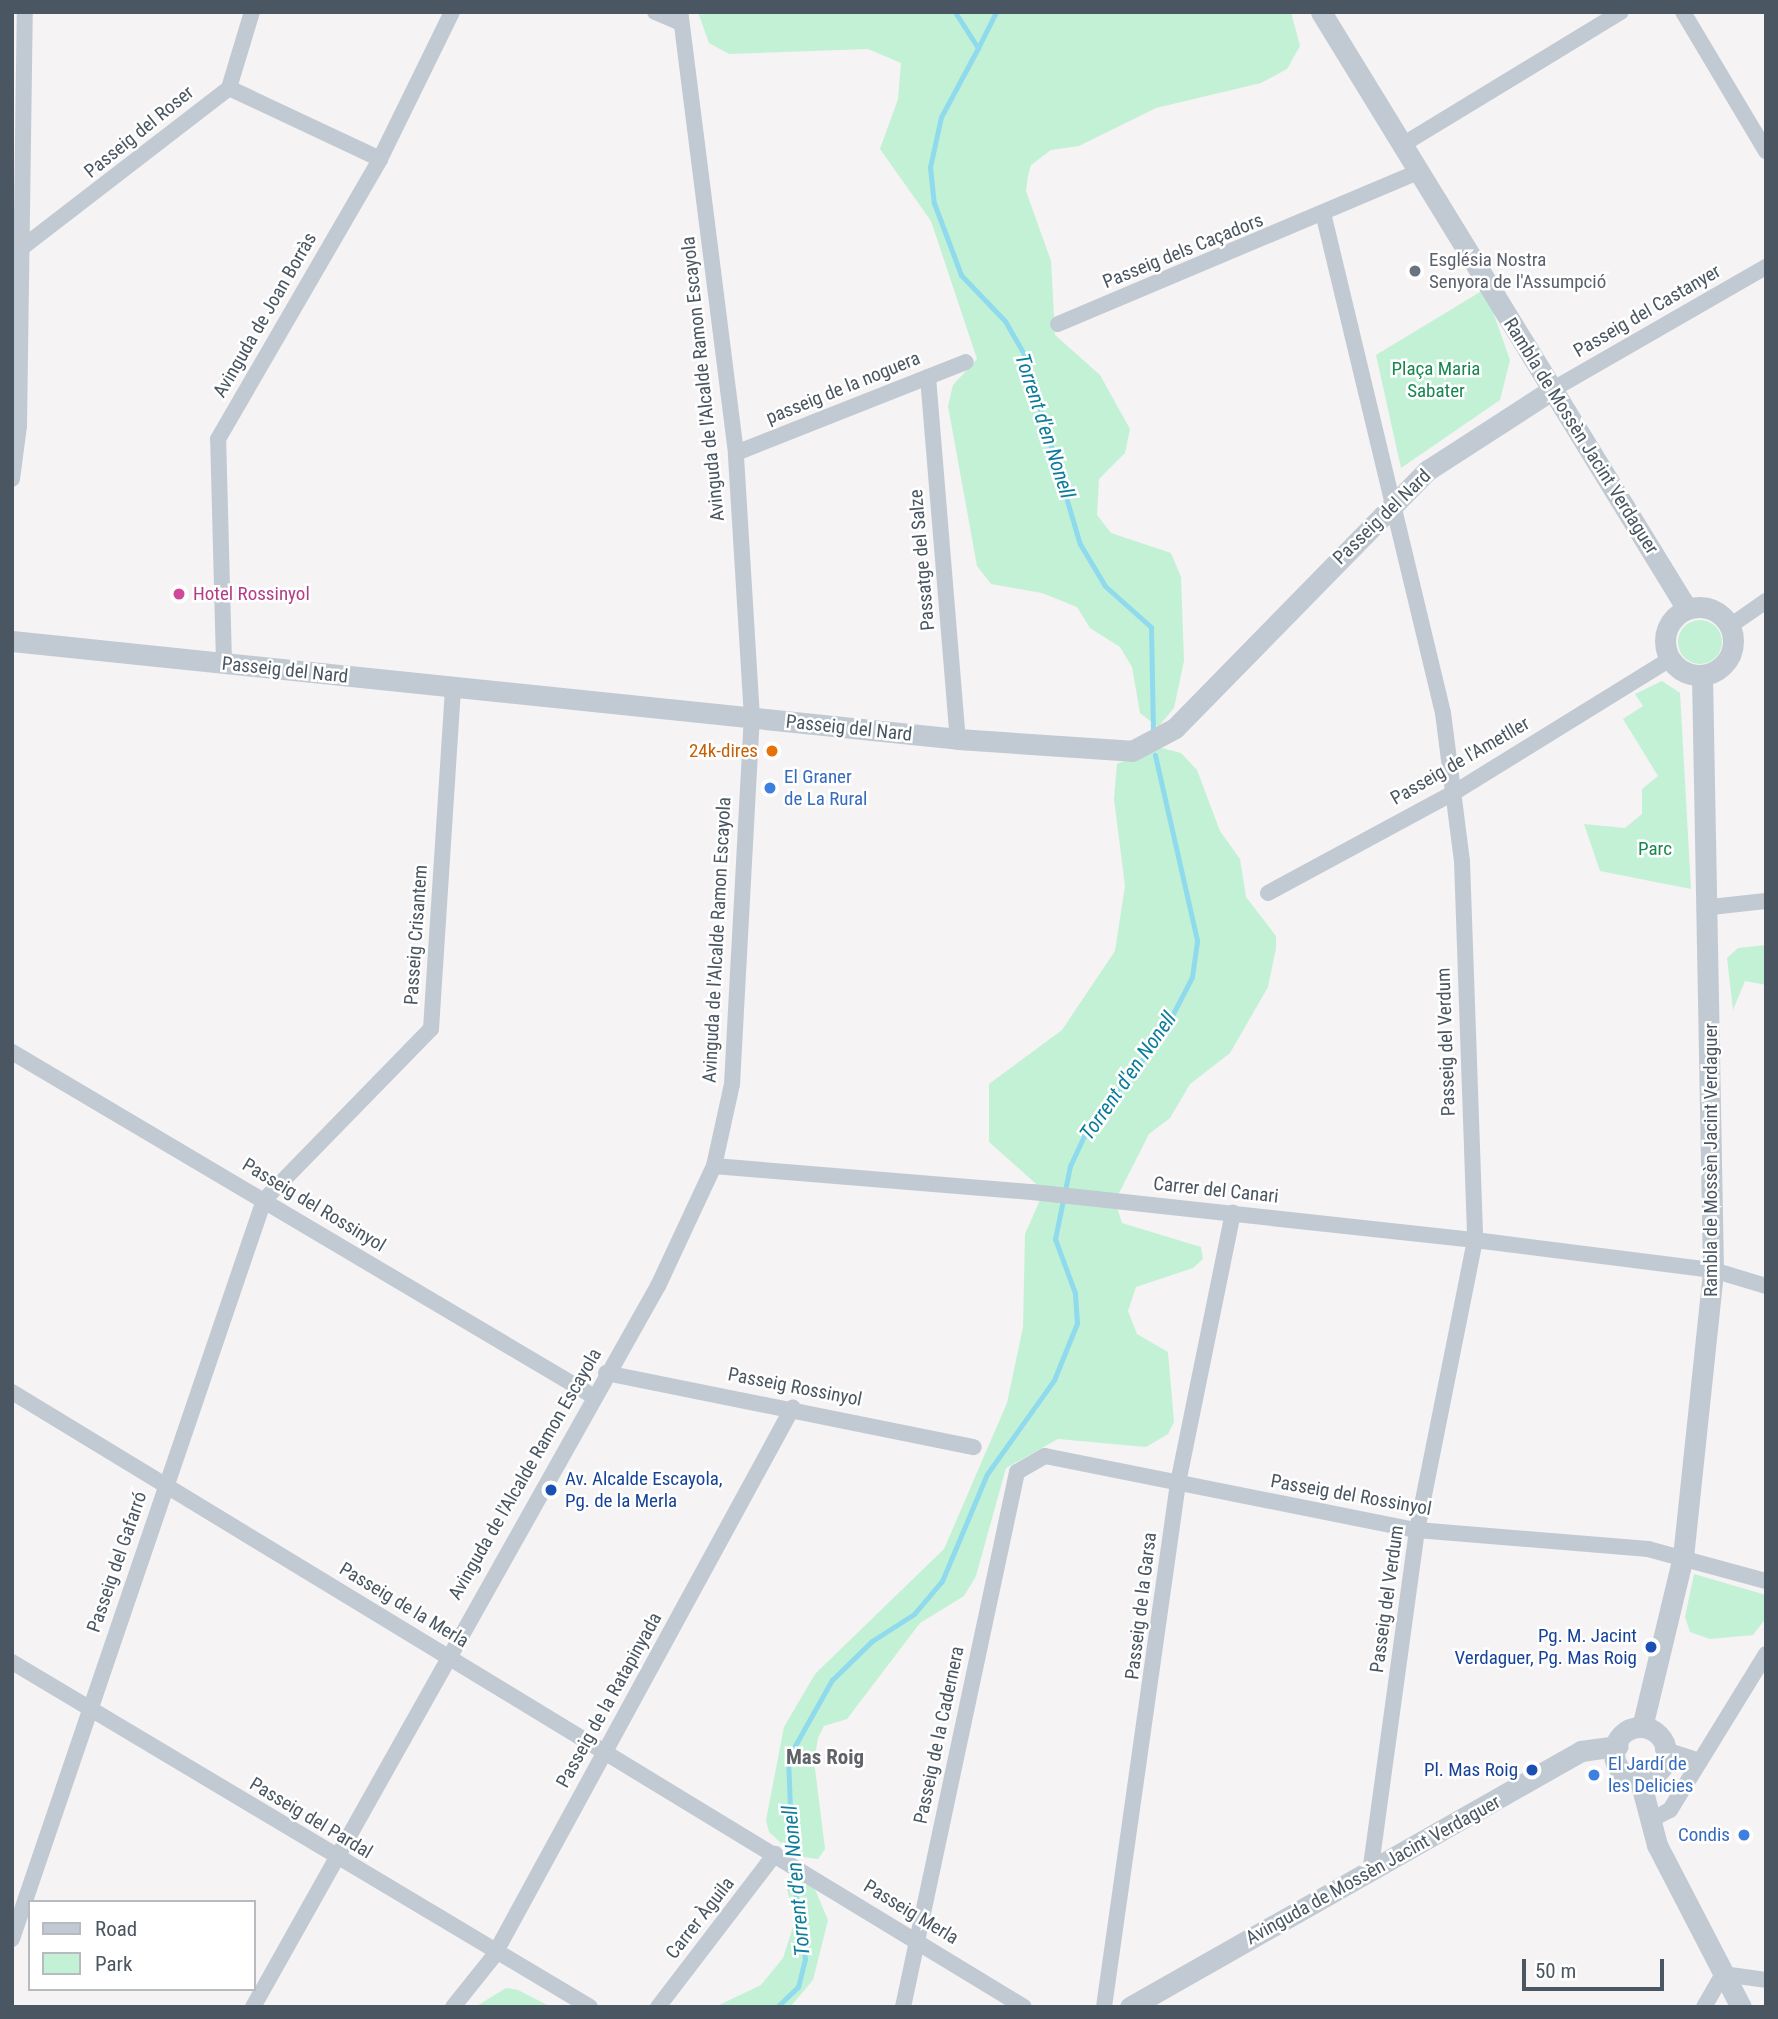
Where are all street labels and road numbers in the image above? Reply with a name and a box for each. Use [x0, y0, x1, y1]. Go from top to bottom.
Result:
street label: Passeig del Roser [80, 81, 198, 183]
street label: Passeig dels Caçadors [1100, 208, 1266, 294]
street label: Avinguda de Joan Borràs [208, 229, 322, 401]
street label: Avinguda de l'Alcalde Ramon Escayola [677, 235, 729, 523]
street label: Passeig del Castanyer [1569, 260, 1725, 362]
street label: Rambla de Mossèn Jacint Verdaguer [1499, 314, 1663, 558]
street label: passeig de la noguera [763, 347, 923, 429]
street label: Passeig del Nard [1328, 465, 1436, 569]
street label: Passatge del Salze [904, 488, 940, 632]
street label: Passeig del Nard [221, 652, 349, 688]
street label: Passeig del Nard [785, 710, 913, 746]
street label: Passeig de l'Ametller [1387, 712, 1533, 810]
street label: Avinguda de l'Alcalde Ramon Escayola [698, 796, 736, 1084]
street label: Passeig Crisantem [400, 864, 432, 1006]
street label: Passeig del Verdum [1432, 967, 1460, 1117]
street label: Rambla de Mossèn Jacint Verdaguer [1700, 1023, 1722, 1297]
street label: Passeig del Rossinyol [238, 1153, 390, 1257]
street label: Carrer del Canari [1152, 1172, 1280, 1208]
street label: Avinguda de l'Alcalde Ramon Escayola [444, 1344, 606, 1604]
street label: Passeig Rossinyol [726, 1363, 864, 1411]
street label: Passeig del Rossinyol [1269, 1470, 1433, 1520]
street label: Passeig del Gafarró [82, 1489, 152, 1635]
street label: Passeig del Verdum [1365, 1524, 1409, 1674]
street label: Passeig de la Garsa [1121, 1531, 1161, 1681]
street label: Passeig de la Merla [335, 1557, 473, 1653]
street label: Passeig de la Ratapinyada [551, 1608, 667, 1792]
street label: Passeig de la Cadernera [909, 1644, 969, 1826]
street label: Passeig del Pardal [246, 1772, 376, 1864]
street label: Avinguda de Mossèn Jacint Verdaguer [1242, 1790, 1504, 1950]
street label: Carrer Àguila [661, 1873, 739, 1963]
street label: Passeig Merla [860, 1875, 962, 1949]

